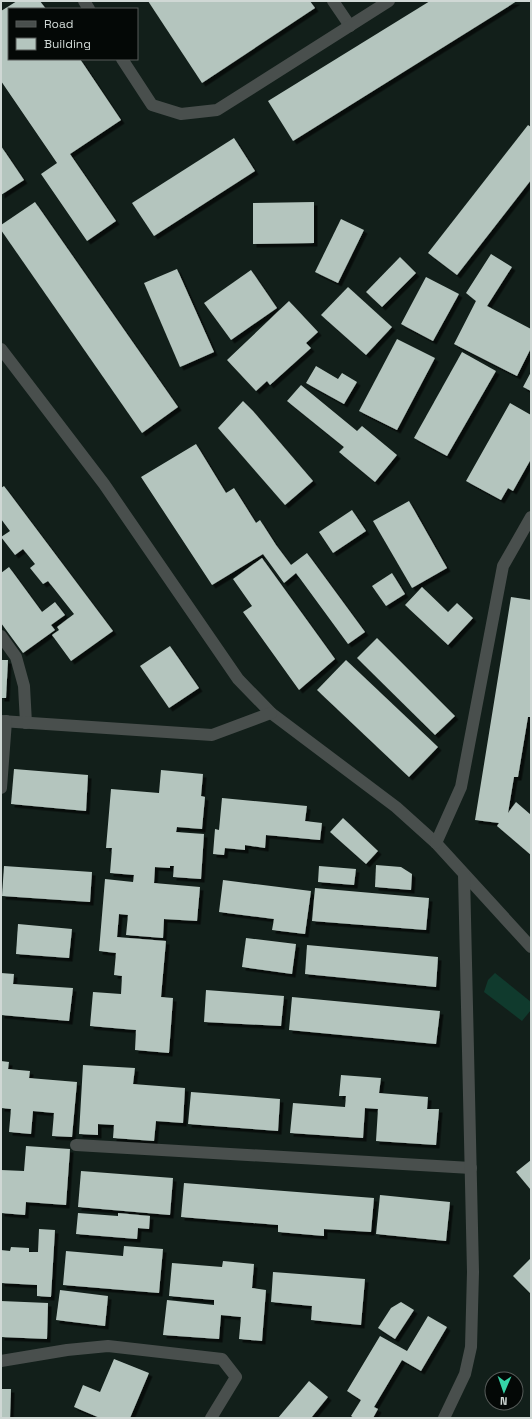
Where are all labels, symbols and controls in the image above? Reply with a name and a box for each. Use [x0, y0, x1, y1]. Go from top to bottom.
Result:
legend [8, 8, 138, 60]
text: Road [44, 16, 73, 32]
text: Building [44, 36, 91, 52]
north arrow [484, 1371, 524, 1411]
text: N [500, 1394, 508, 1408]

